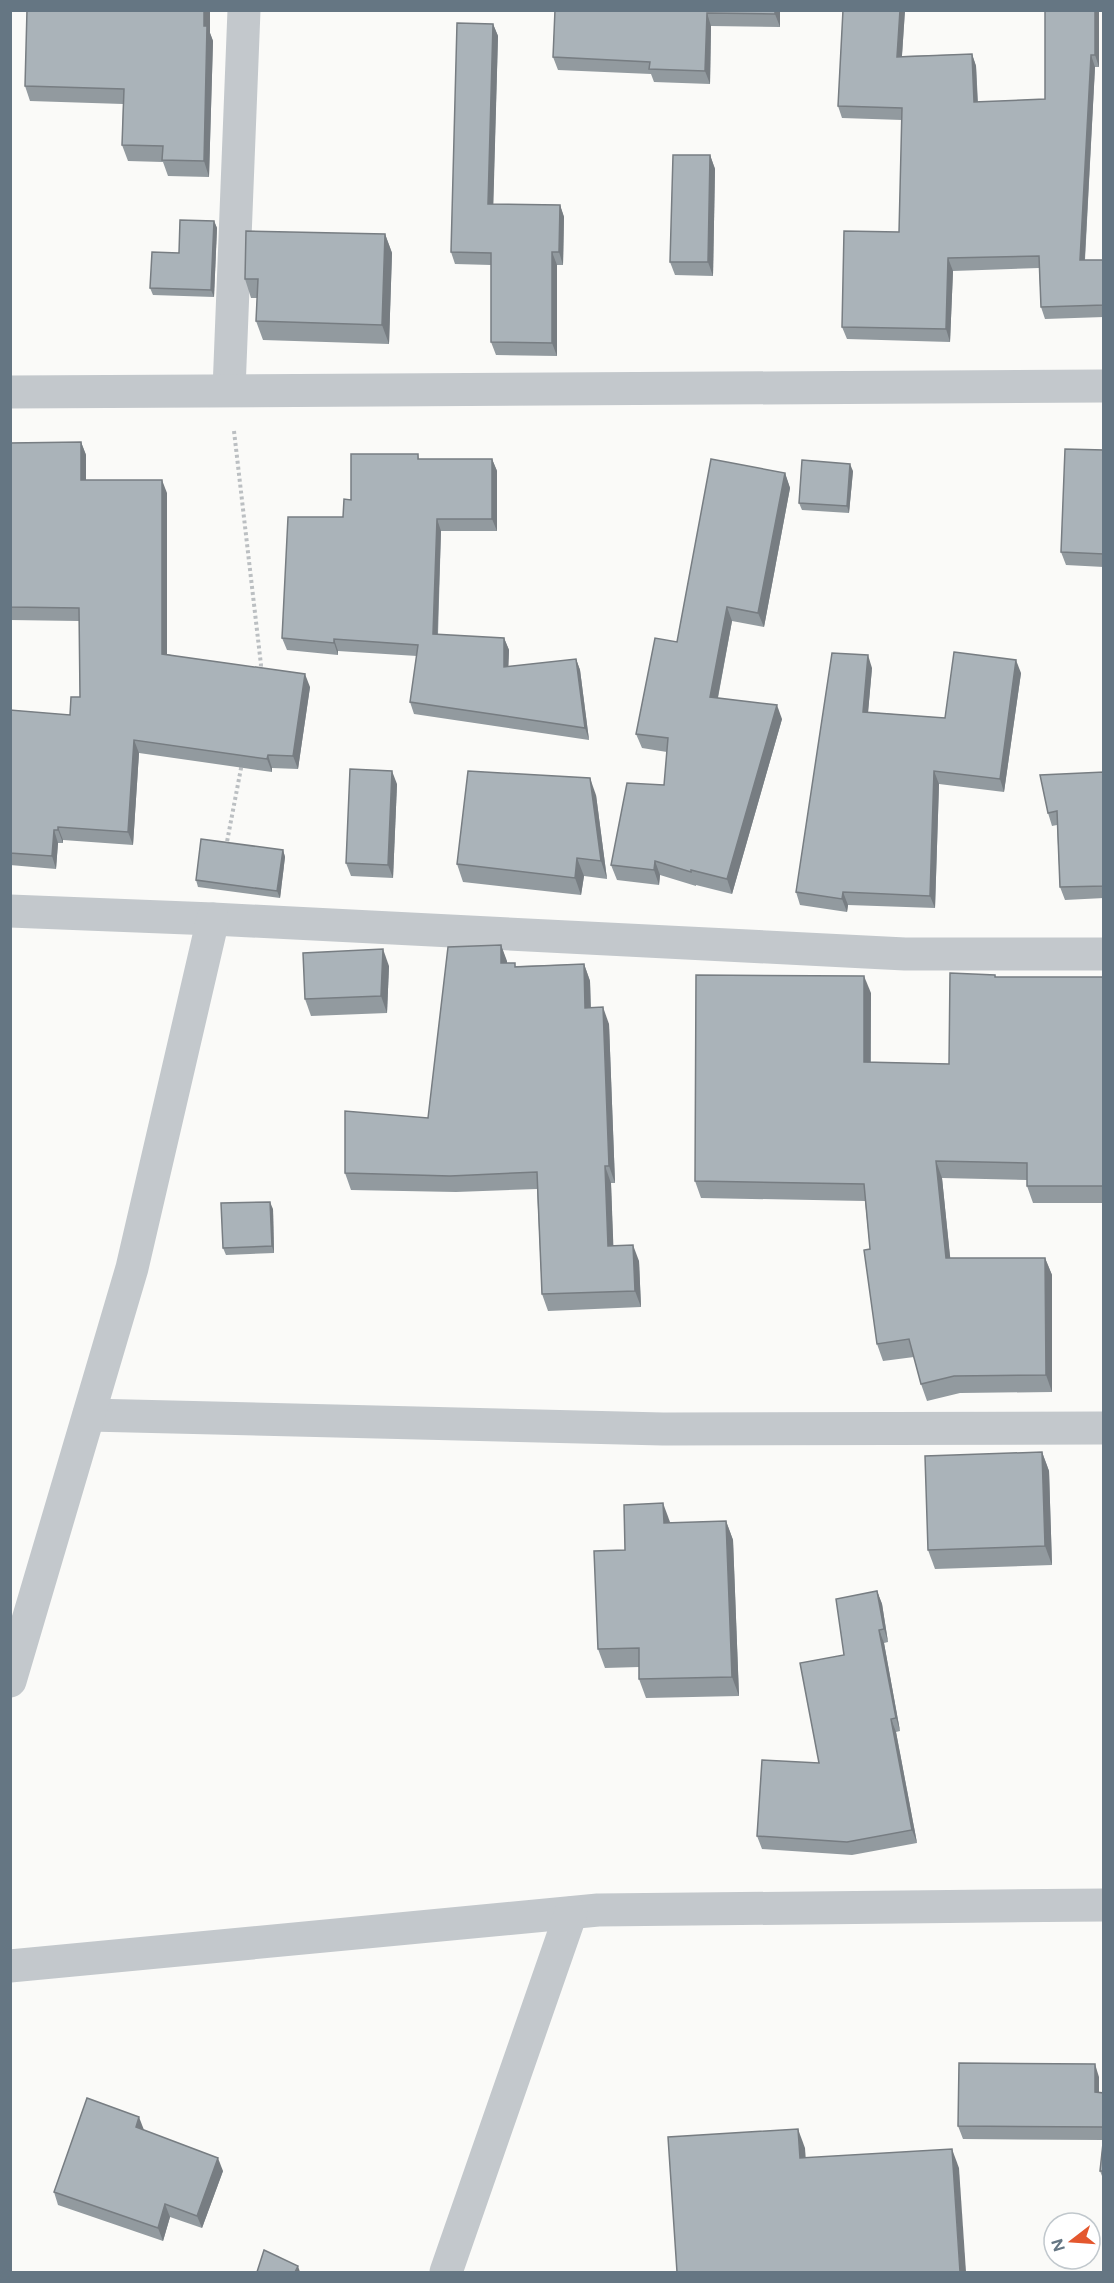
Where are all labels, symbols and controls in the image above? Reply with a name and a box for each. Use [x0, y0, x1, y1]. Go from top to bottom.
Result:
north arrow [1042, 2211, 1102, 2271]
text: N [1047, 2237, 1069, 2254]

